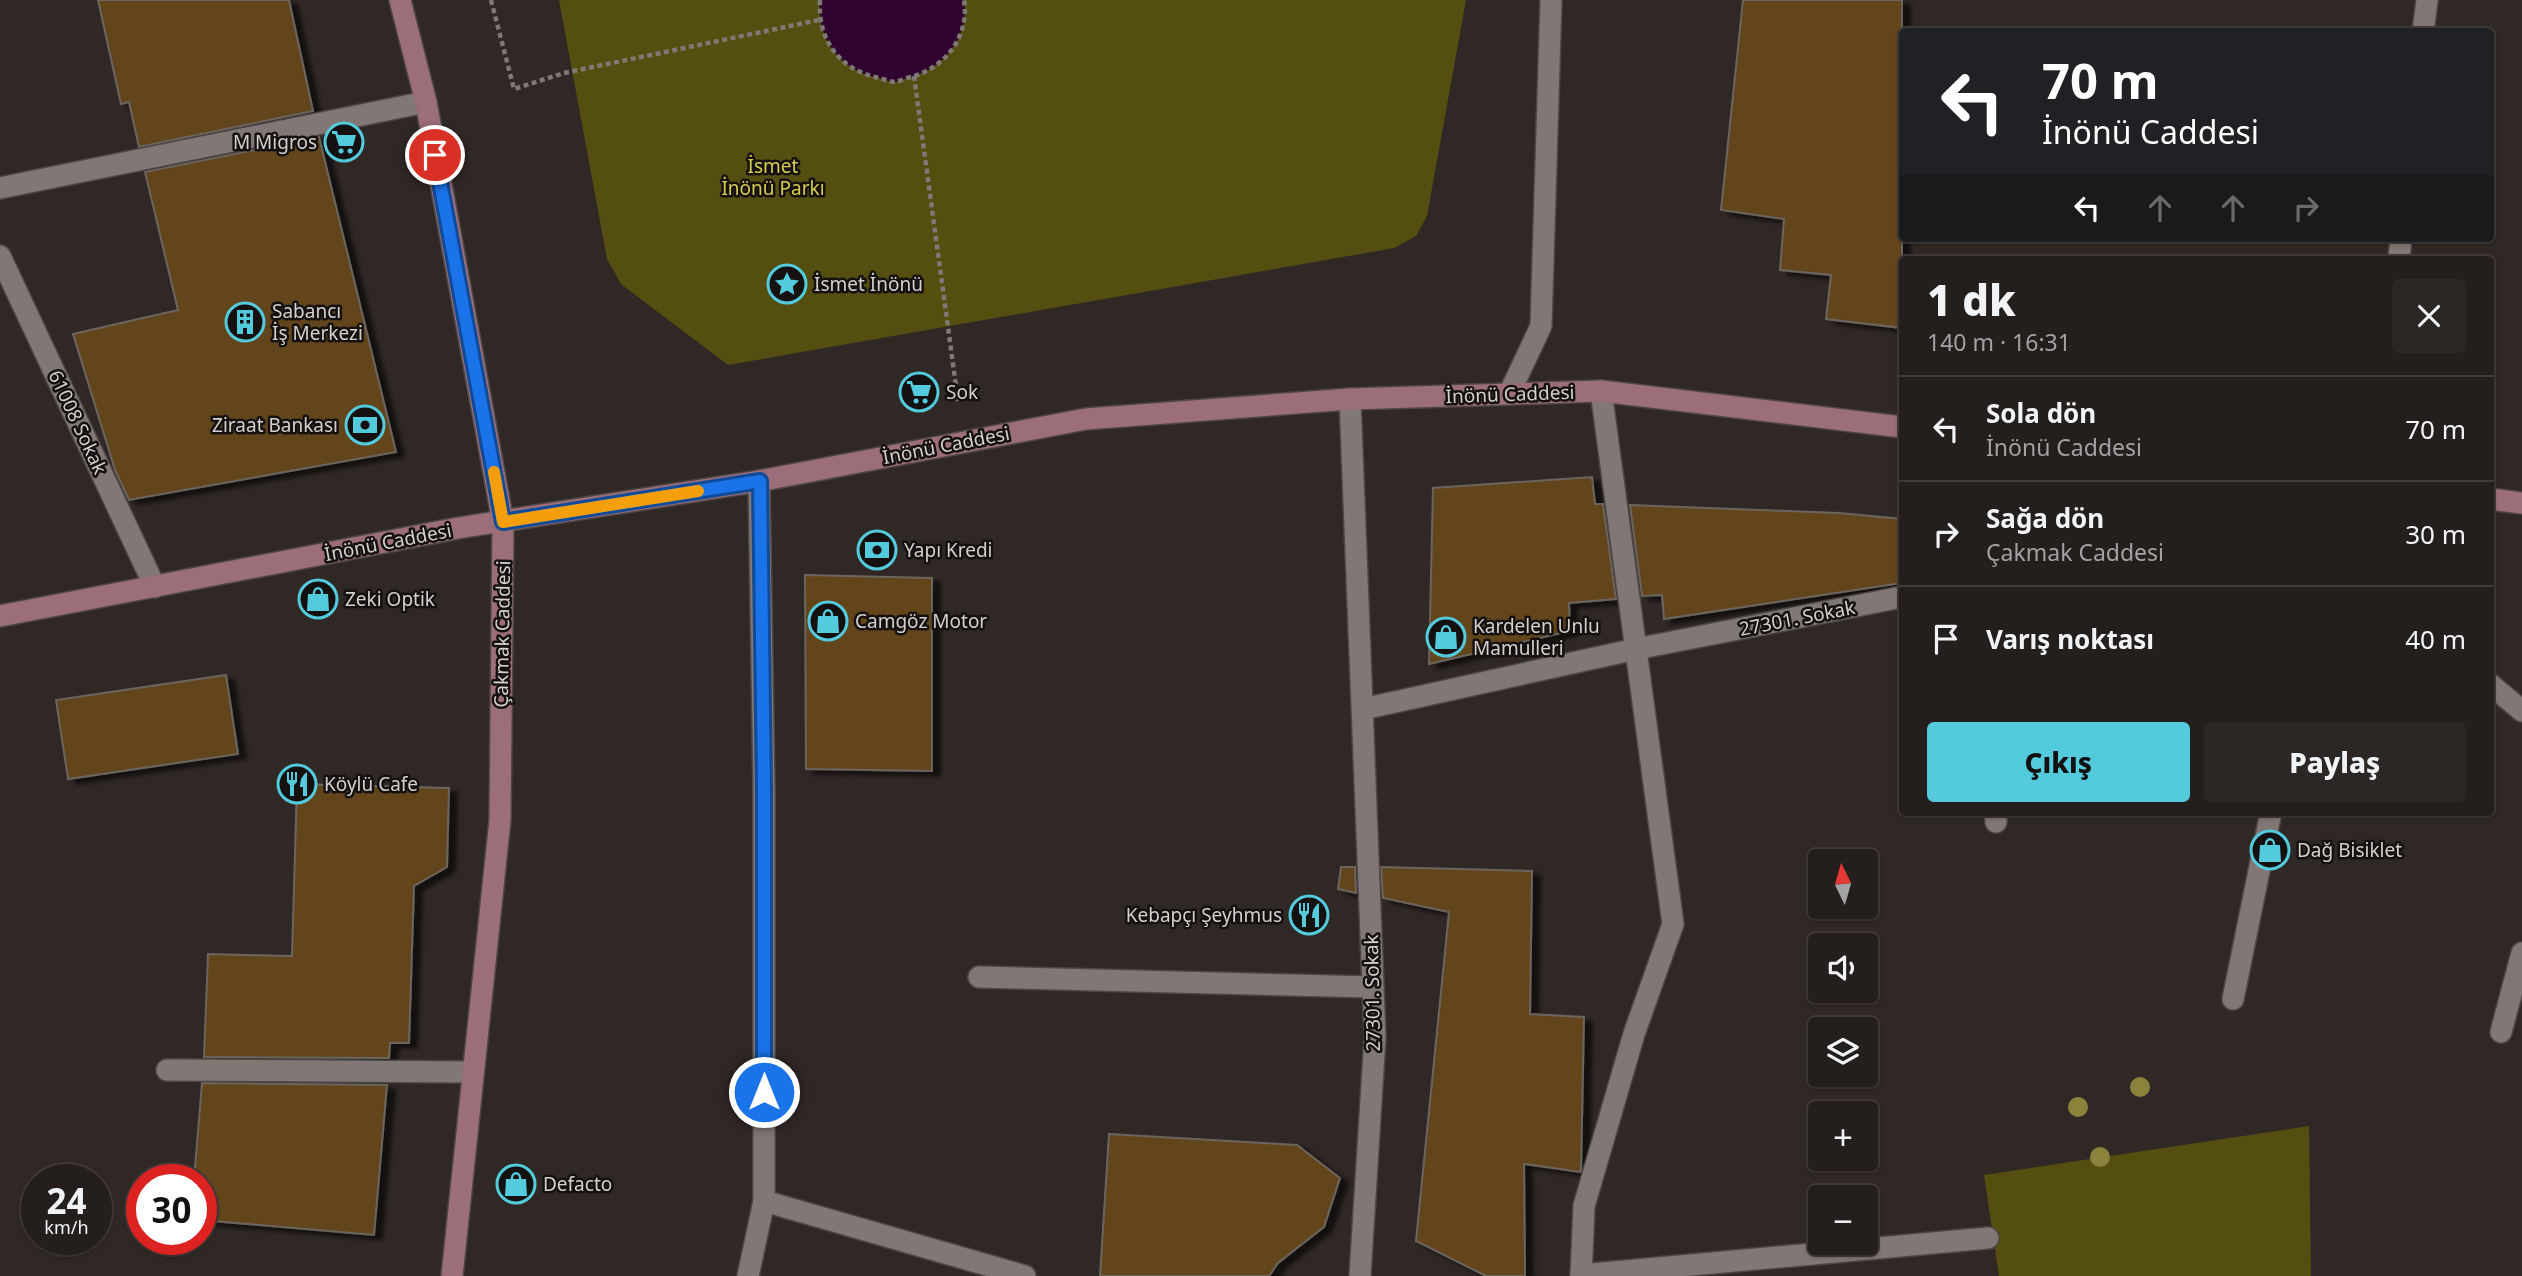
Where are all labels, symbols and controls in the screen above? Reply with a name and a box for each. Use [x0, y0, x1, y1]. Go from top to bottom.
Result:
text: 70 m [2042, 47, 2159, 113]
icon: left [1927, 56, 2018, 147]
text: İnönü Caddesi [2042, 110, 2259, 153]
supermarket icon: M Migros [323, 121, 365, 163]
pin [405, 125, 465, 185]
place label: M Migros [233, 129, 317, 155]
icon: arrive [416, 136, 454, 174]
park label: İsmet İnönü Parkı [721, 153, 825, 201]
icon: left [2068, 189, 2106, 227]
icon: ahead [2141, 189, 2179, 227]
icon: ahead [2214, 189, 2252, 227]
icon: right [2287, 189, 2325, 227]
place icon: İsmet İnönü [766, 263, 808, 305]
place label: İsmet İnönü [814, 271, 923, 297]
text: 1 dk [1927, 271, 2016, 328]
button: close [2392, 279, 2466, 353]
place label: Sabancı İş Merkezi [272, 298, 363, 346]
building icon: Sabancı İş Merkezi [224, 301, 266, 343]
text: 140 m · 16:31 [1927, 326, 2071, 358]
street label: 61008 Sokak [43, 366, 113, 478]
supermarket icon: Sok [898, 371, 940, 413]
place label: Sok [946, 379, 978, 405]
street label: İnönü Caddesi [1445, 379, 1575, 409]
text: Sola dön [1986, 395, 2096, 431]
bank icon: Ziraat Bankası [344, 404, 386, 446]
icon: left [1927, 410, 1965, 448]
text: 70 m [2405, 411, 2466, 447]
place label: Ziraat Bankası [212, 412, 338, 438]
street label: İnönü Caddesi [880, 420, 1012, 470]
text: İnönü Caddesi [1986, 431, 2142, 463]
text: Sağa dön [1986, 500, 2104, 536]
icon: right [1927, 515, 1965, 553]
text: 30 m [2405, 516, 2466, 552]
street label: İnönü Caddesi [322, 517, 454, 567]
bank icon: Yapı Kredi [856, 529, 898, 571]
text: Çakmak Caddesi [1986, 536, 2164, 568]
place label: Yapı Kredi [904, 537, 993, 563]
street label: Çakmak Caddesi [488, 560, 516, 708]
shop icon: Zeki Optik [297, 578, 339, 620]
place label: Zeki Optik [345, 586, 435, 612]
street label: 27301. Sokak [1737, 594, 1857, 642]
shop icon: Camgöz Motor [807, 600, 849, 642]
place label: Camgöz Motor [855, 608, 987, 634]
place label: Kardelen Unlu Mamulleri [1473, 613, 1600, 661]
shop icon: Kardelen Unlu Mamulleri [1425, 616, 1467, 658]
icon: arrive [1927, 620, 1965, 658]
text: Varış noktası [1986, 621, 2154, 657]
text: 40 m [2405, 621, 2466, 657]
button: Çıkış [1927, 722, 2190, 802]
button: Paylaş [2204, 722, 2466, 802]
restaurant icon: Köylü Cafe [276, 763, 318, 805]
place label: Köylü Cafe [324, 771, 418, 797]
shop icon: Dağ Bisiklet [2249, 829, 2291, 871]
place label: Dağ Bisiklet [2297, 837, 2402, 863]
north arrow [1808, 849, 1878, 919]
map controls [1808, 849, 1878, 1255]
restaurant icon: Kebapçı Şeyhmus [1288, 894, 1330, 936]
place label: Kebapçı Şeyhmus [1126, 902, 1282, 928]
button: sound [1808, 933, 1878, 1003]
street label: 27301. Sokak [1358, 934, 1386, 1052]
button: layers [1808, 1017, 1878, 1087]
position arrow [727, 1055, 801, 1129]
button: + [1808, 1101, 1878, 1171]
shop icon: Defacto [495, 1163, 537, 1205]
speed limit sign: 30 [126, 1164, 217, 1255]
place label: Defacto [543, 1171, 612, 1197]
text: 24 [46, 1177, 87, 1224]
button: − [1808, 1185, 1878, 1255]
text: km/h [44, 1215, 89, 1239]

